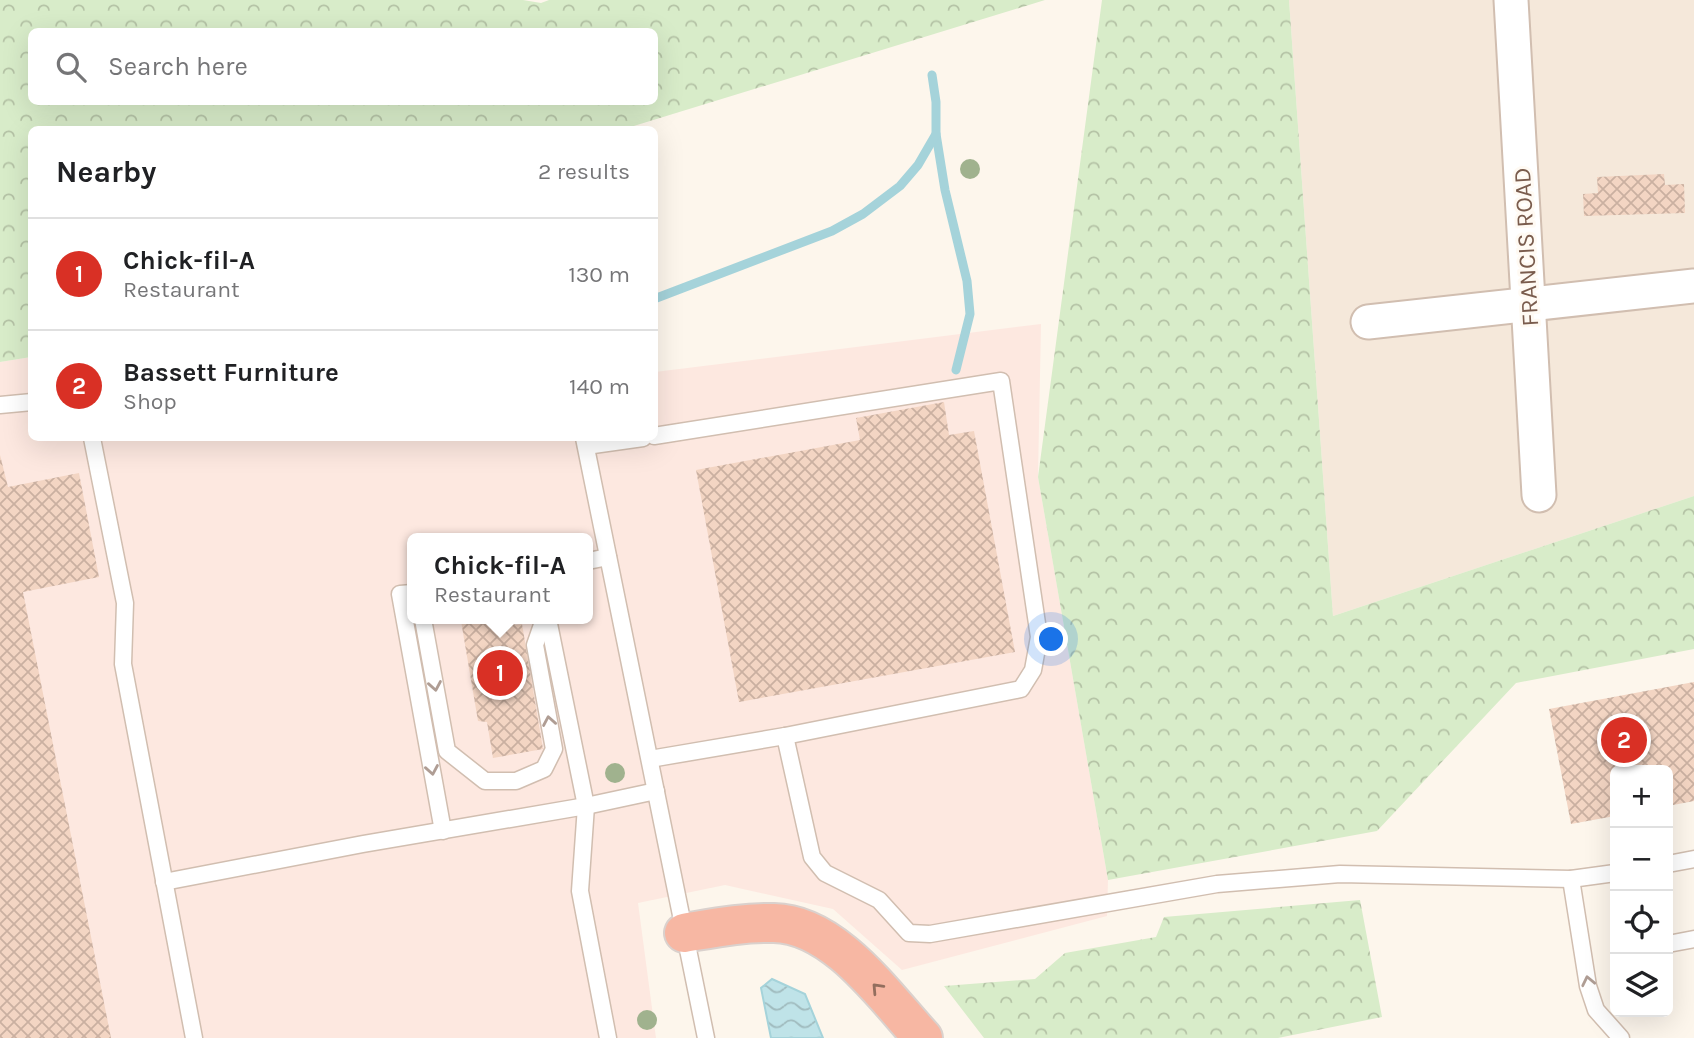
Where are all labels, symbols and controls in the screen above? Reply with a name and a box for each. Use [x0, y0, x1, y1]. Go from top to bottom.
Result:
search box [28, 28, 658, 105]
icon: search [52, 48, 90, 86]
text: Search here [108, 51, 248, 82]
text: Nearby [56, 154, 156, 190]
text: 2 results [538, 158, 630, 185]
street label: FRANCIS ROAD [1508, 167, 1544, 327]
text: Chick-fil-A [123, 245, 255, 276]
text: 1 [75, 261, 83, 288]
text: 130 m [568, 261, 630, 288]
text: Restaurant [123, 276, 240, 303]
text: Bassett Furniture [123, 357, 339, 388]
text: 2 [72, 373, 86, 400]
text: 140 m [569, 373, 630, 400]
text: Shop [123, 388, 177, 415]
popup [407, 533, 593, 624]
text: Chick-fil-A [434, 550, 566, 581]
text: Restaurant [434, 581, 551, 608]
your location [1034, 622, 1068, 656]
pin: 1 [477, 647, 523, 699]
one-way arrow [427, 680, 442, 692]
pin: 2 [1601, 714, 1647, 766]
one-way arrow [542, 715, 557, 726]
one-way arrow [424, 764, 439, 776]
map controls [1610, 765, 1673, 1017]
button: + [1610, 765, 1673, 828]
button: − [1610, 828, 1673, 891]
button: locate [1610, 891, 1673, 954]
button: layers [1610, 954, 1673, 1017]
one-way arrow [1582, 975, 1597, 987]
one-way arrow [873, 983, 885, 996]

